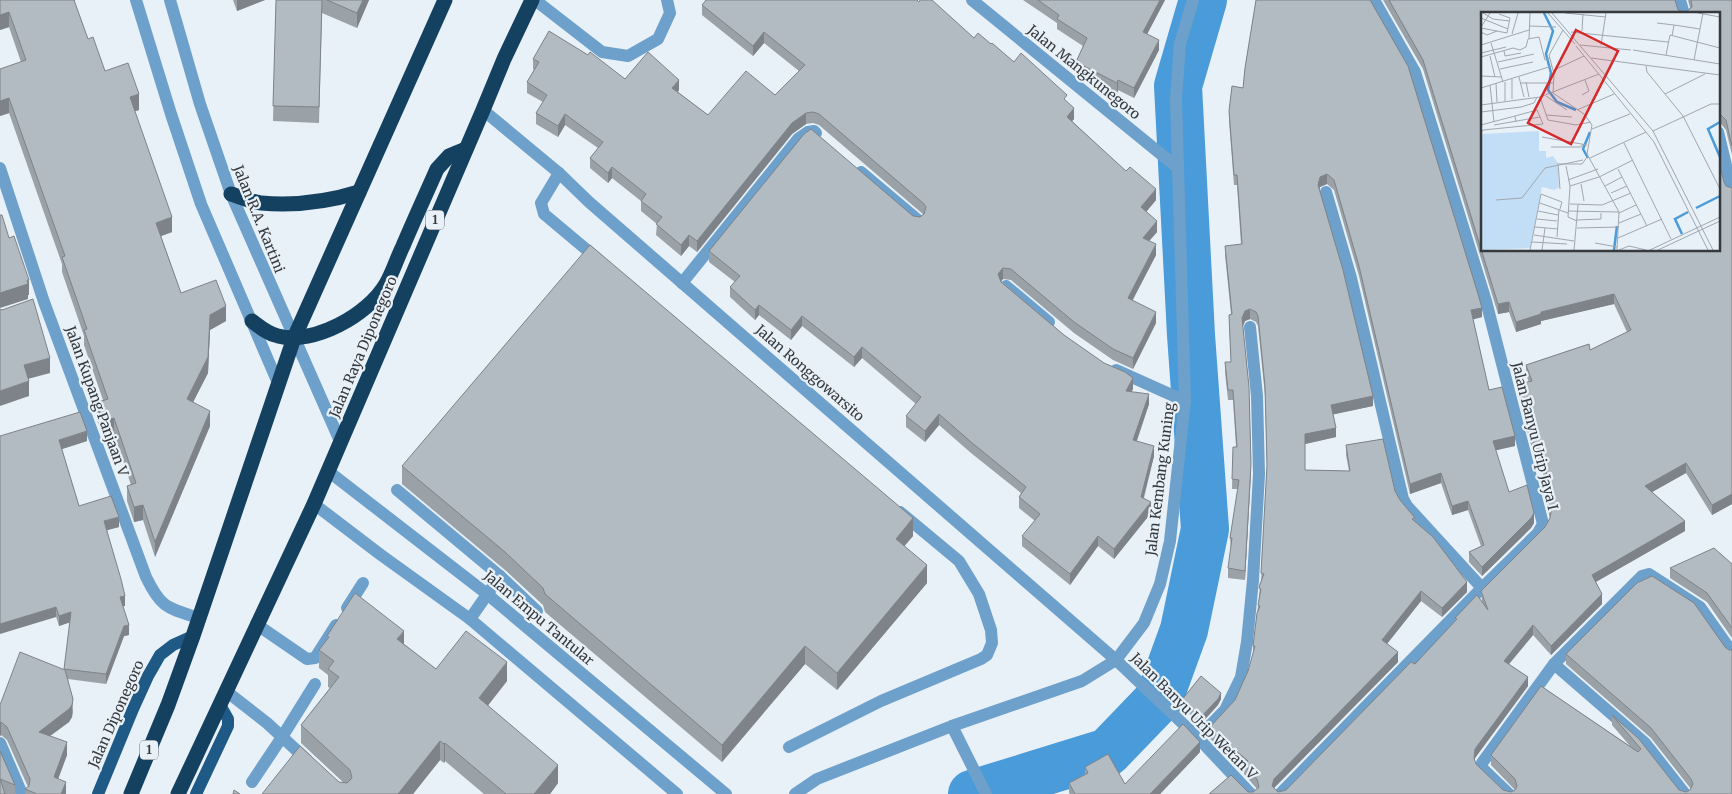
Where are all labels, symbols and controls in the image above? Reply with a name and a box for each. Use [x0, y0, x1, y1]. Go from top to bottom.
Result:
inset map [1481, 12, 1720, 251]
street label: Jalan Mangkunegoro [1023, 20, 1144, 123]
street label: Jalan R.A. Kartini [229, 162, 289, 276]
road number: 1 [426, 210, 444, 230]
street label: Jalan Raya Diponegoro [325, 274, 401, 421]
street label: Jalan Ronggowarsito [751, 320, 868, 425]
street label: Jalan Kupang Panjaan V [61, 322, 133, 479]
street label: Jalan Banyu Urip Jaya I [1508, 359, 1562, 512]
street label: Jalan Kembang Kuning [1142, 401, 1178, 558]
street label: Jalan Empu Tantular [479, 566, 598, 669]
street label: Jalan Banyu Urip Wetan V [1126, 648, 1262, 784]
street label: Jalan Diponegoro [84, 657, 148, 772]
road number: 1 [140, 740, 158, 760]

